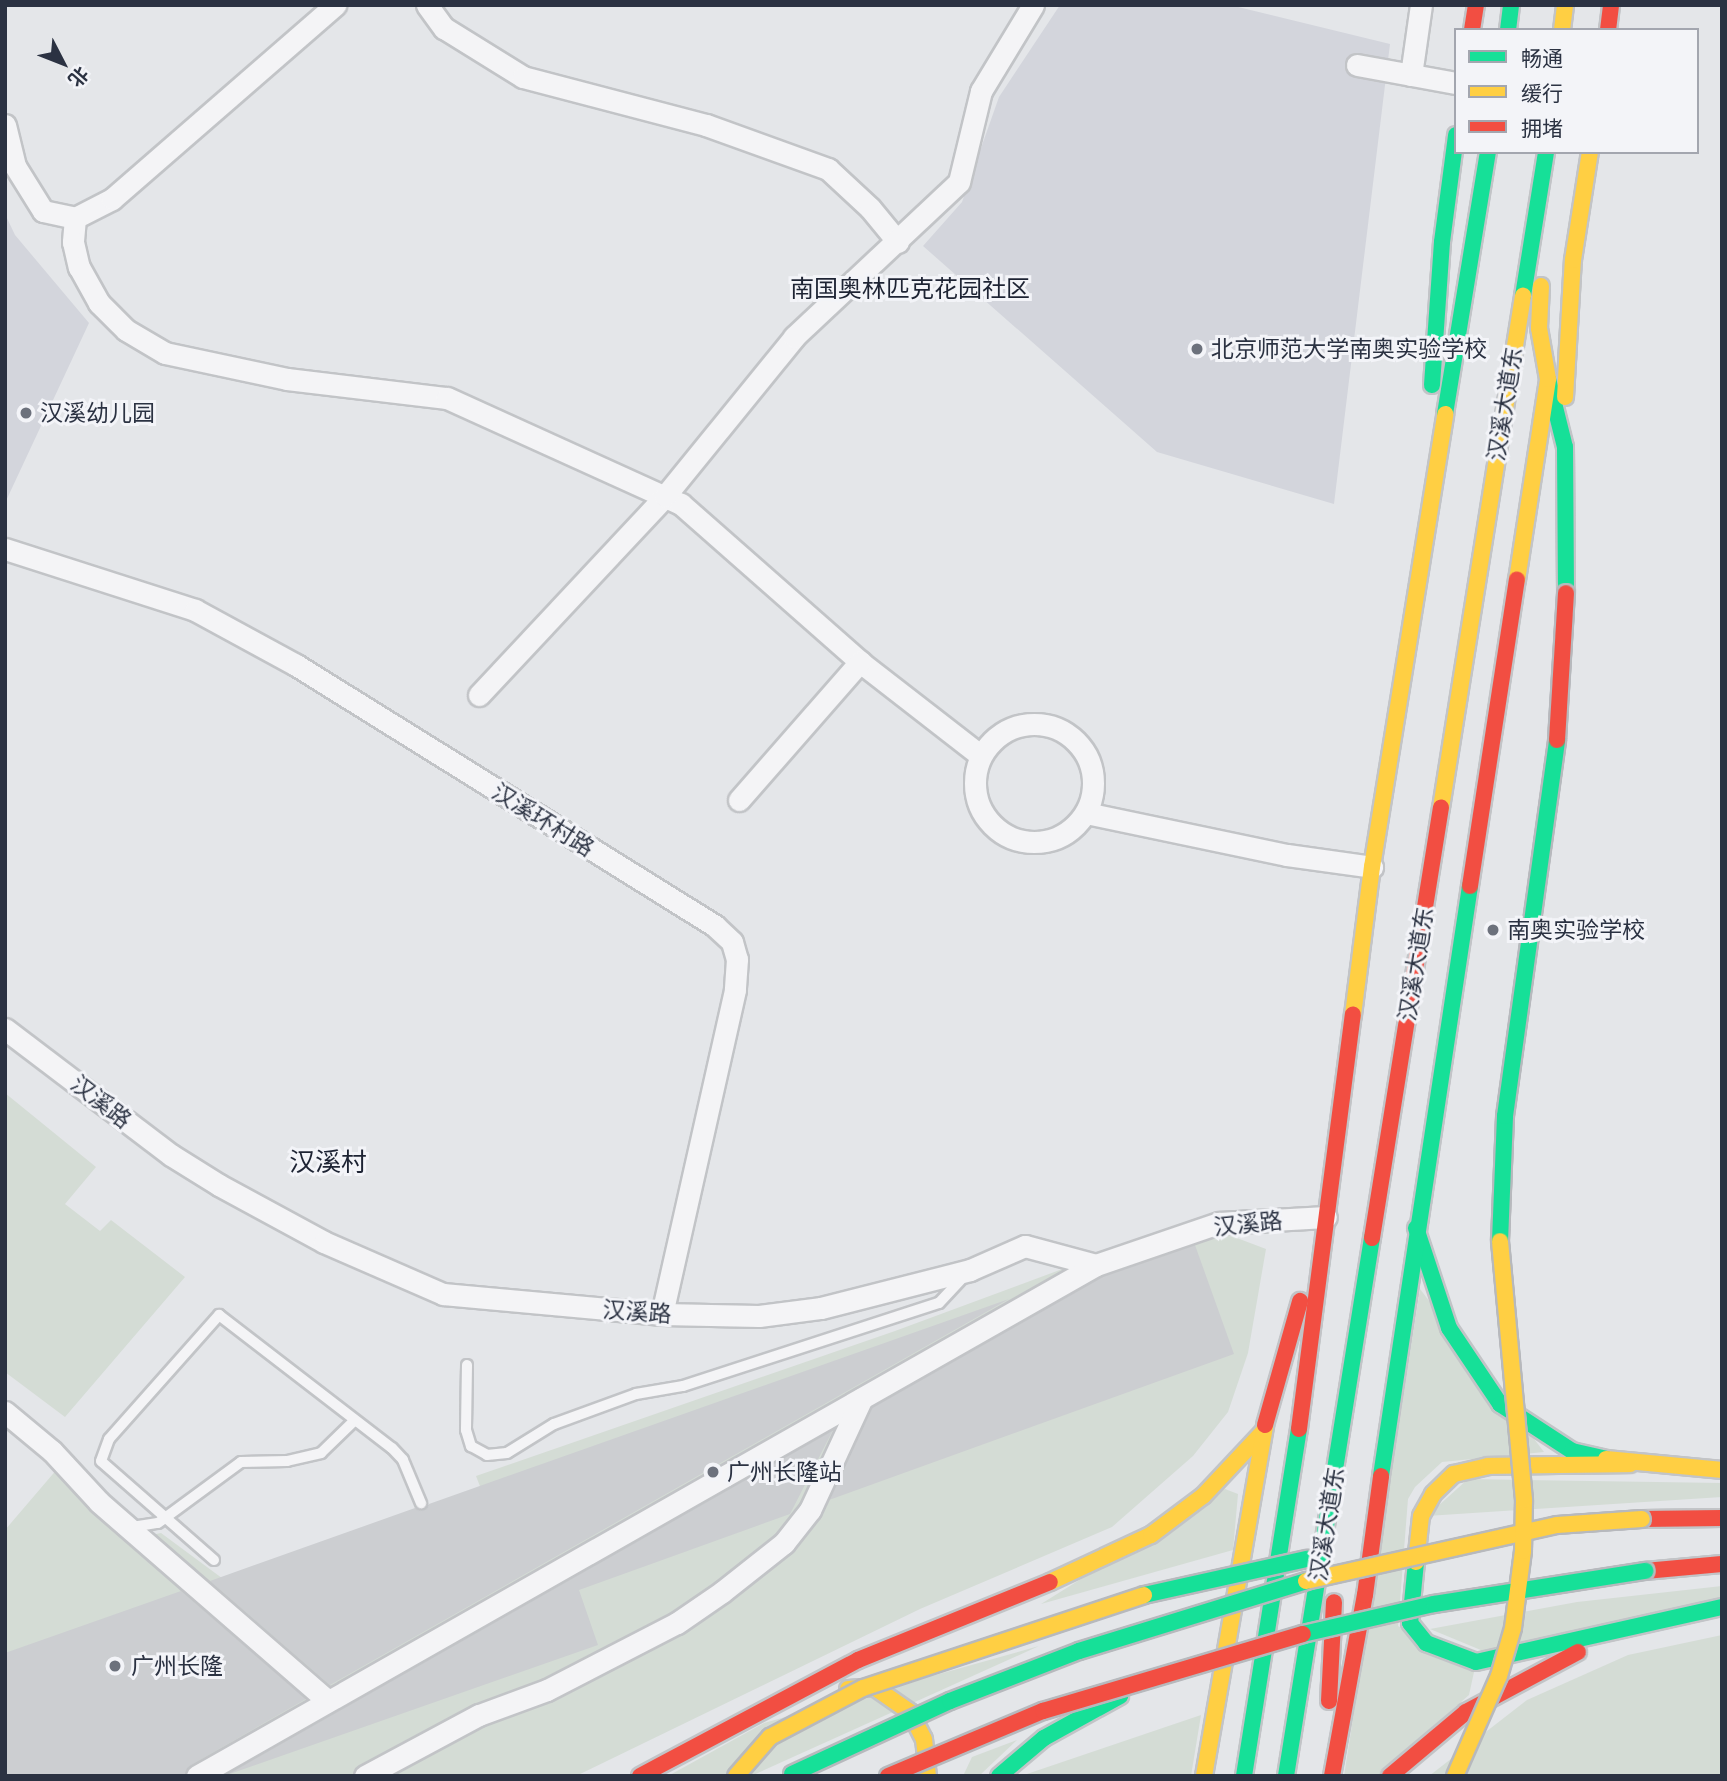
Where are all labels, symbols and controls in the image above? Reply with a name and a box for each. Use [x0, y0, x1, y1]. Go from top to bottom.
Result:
north arrow [28, 28, 98, 98]
legend [1454, 28, 1699, 154]
text: 畅通 [1521, 45, 1563, 71]
text: 北 [63, 62, 94, 92]
text: 缓行 [1521, 80, 1563, 106]
text: 拥堵 [1521, 115, 1563, 141]
district label: 南国奥林匹克花园社区 [790, 275, 1030, 303]
place label: 北京师范大学南奥实验学校 [1211, 335, 1487, 363]
marker: 北京师范大学南奥实验学校 [1189, 341, 1205, 357]
street label: 汉溪大道东 [1482, 345, 1528, 463]
place label: 汉溪幼儿园 [40, 399, 155, 427]
marker: 汉溪幼儿园 [18, 405, 34, 421]
street label: 汉溪环村路 [487, 778, 599, 862]
street label: 汉溪大道东 [1393, 905, 1439, 1023]
place label: 南奥实验学校 [1507, 916, 1645, 944]
marker: 南奥实验学校 [1485, 922, 1501, 938]
street label: 汉溪路 [65, 1070, 137, 1134]
district label: 汉溪村 [289, 1146, 367, 1178]
street label: 汉溪路 [1212, 1207, 1284, 1241]
street label: 汉溪路 [602, 1296, 672, 1328]
place label: 广州长隆站 [727, 1458, 842, 1486]
marker: 广州长隆站 [705, 1464, 721, 1480]
street label: 汉溪大道东 [1304, 1465, 1350, 1583]
place label: 广州长隆 [131, 1652, 223, 1680]
marker: 广州长隆 [105, 1656, 125, 1676]

